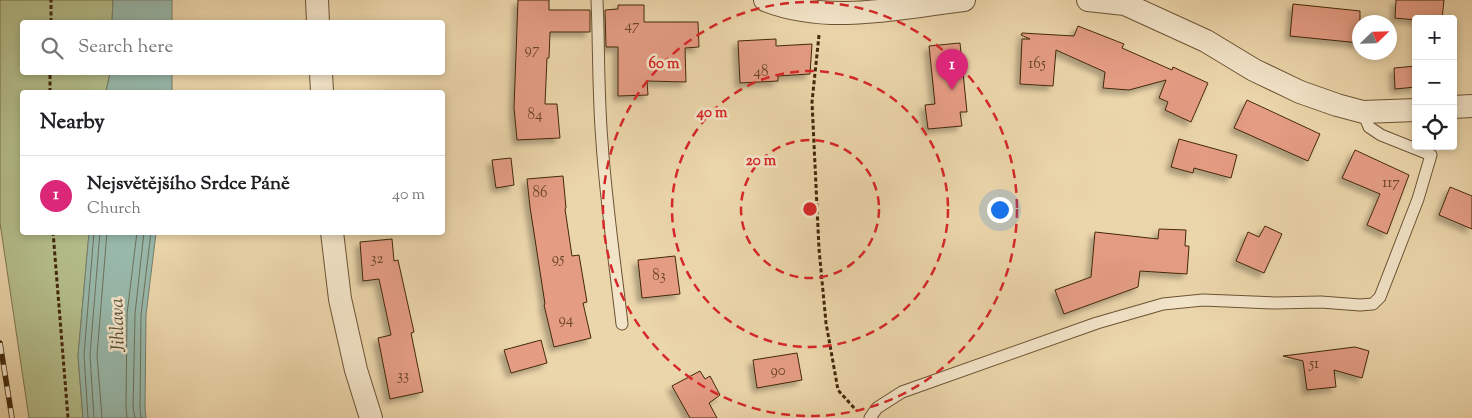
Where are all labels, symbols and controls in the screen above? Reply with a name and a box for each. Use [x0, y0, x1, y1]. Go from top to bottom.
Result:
north arrow [1352, 15, 1397, 60]
map controls [1412, 15, 1457, 150]
button: + [1412, 15, 1457, 60]
house number: 47 [624, 16, 640, 37]
search box [20, 20, 445, 75]
icon: search [38, 34, 66, 62]
text: Search here [78, 34, 173, 61]
house number: 97 [525, 40, 540, 61]
pin: 1 [936, 49, 968, 90]
text: 60 m [649, 54, 680, 75]
house number: 165 [1028, 54, 1046, 75]
button: − [1412, 60, 1457, 105]
house number: 48 [753, 62, 769, 83]
text: 40 m [696, 103, 728, 124]
house number: 84 [528, 105, 543, 126]
button: locate [1412, 105, 1457, 150]
text: Nearby [40, 108, 105, 138]
text: 20 m [746, 151, 777, 172]
text: Nejsvětějšího Srdce Páně [87, 171, 290, 198]
house number: 117 [1382, 173, 1400, 194]
house number: 86 [533, 183, 547, 204]
text: 1 [53, 184, 59, 207]
text: 40 m [392, 184, 425, 207]
your location [987, 197, 1013, 223]
text: Church [87, 198, 141, 221]
centre of rings [801, 200, 819, 218]
house number: 32 [370, 249, 384, 270]
house number: 95 [552, 249, 564, 270]
house number: 83 [652, 266, 666, 287]
water label: Jihlava [104, 297, 133, 353]
house number: 94 [559, 310, 574, 331]
house number: 51 [1308, 354, 1319, 375]
house number: 90 [770, 361, 786, 382]
house number: 33 [397, 366, 409, 387]

